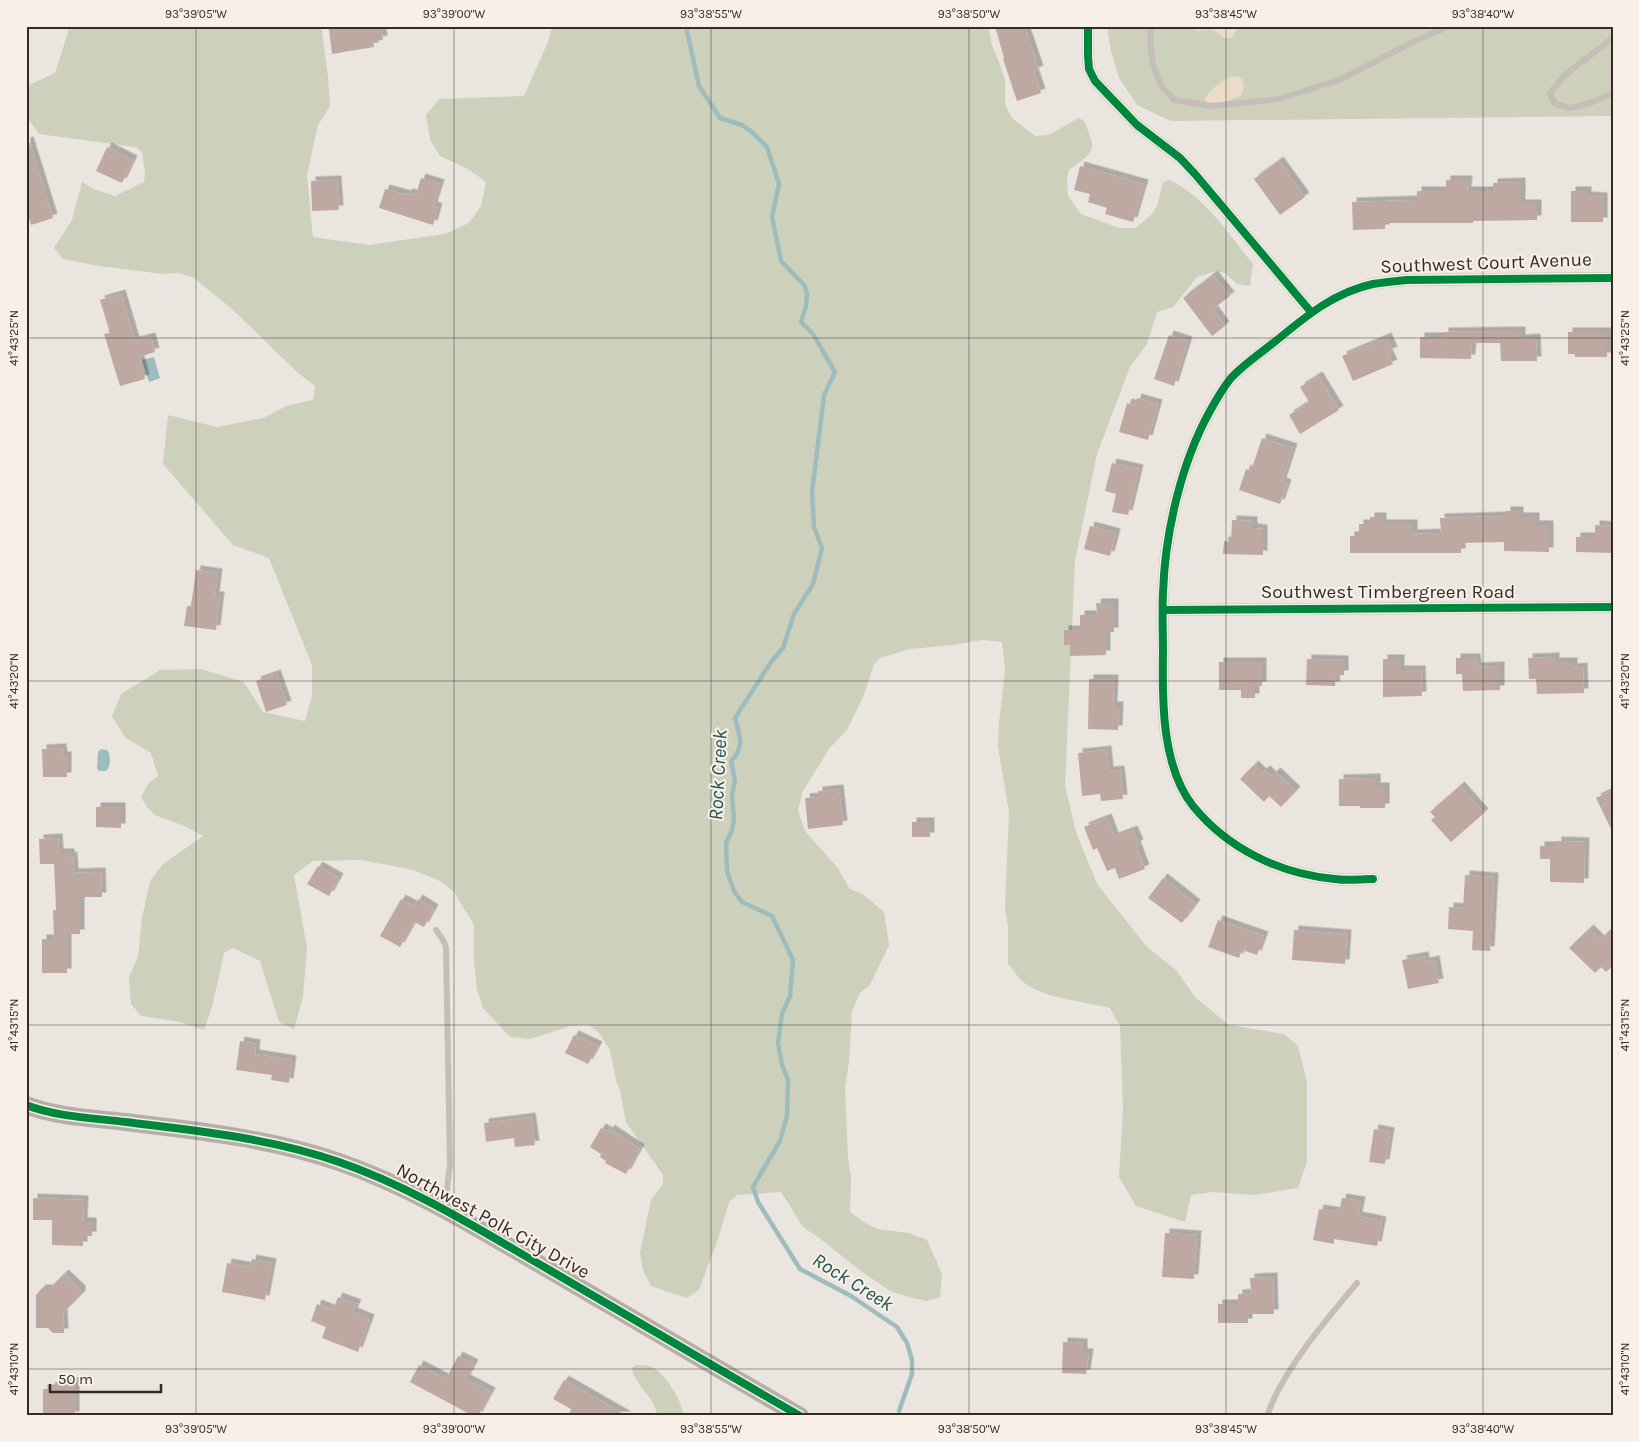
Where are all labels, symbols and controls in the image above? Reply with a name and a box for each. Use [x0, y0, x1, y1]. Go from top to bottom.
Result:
text: 93°39'05"W [165, 7, 227, 21]
text: 93°39'00"W [423, 7, 485, 21]
text: 93°38'55"W [680, 7, 742, 21]
text: 93°38'50"W [938, 7, 1001, 21]
text: 93°38'45"W [1195, 7, 1257, 21]
text: 93°38'40"W [1452, 7, 1514, 21]
street label: Southwest Court Avenue [1380, 248, 1592, 278]
text: 41°43'25"N [7, 310, 21, 366]
text: 41°43'25"N [1618, 310, 1632, 366]
street label: Southwest Timbergreen Road [1261, 581, 1515, 603]
text: 41°43'20"N [7, 653, 21, 709]
text: 41°43'20"N [1618, 653, 1632, 709]
water label: Rock Creek [704, 728, 732, 821]
text: 41°43'15"N [7, 999, 21, 1051]
text: 41°43'15"N [1618, 999, 1632, 1051]
street label: Northwest Polk City Drive [392, 1159, 594, 1283]
water label: Rock Creek [808, 1248, 898, 1316]
text: 41°43'10"N [7, 1342, 21, 1396]
text: 41°43'10"N [1618, 1342, 1632, 1396]
scale bar [50, 1362, 161, 1394]
text: 50 m [58, 1370, 93, 1388]
text: 93°39'05"W [165, 1422, 227, 1436]
text: 93°39'00"W [423, 1422, 485, 1436]
text: 93°38'55"W [680, 1422, 742, 1436]
text: 93°38'50"W [938, 1422, 1001, 1436]
text: 93°38'45"W [1195, 1422, 1257, 1436]
text: 93°38'40"W [1452, 1422, 1514, 1436]

